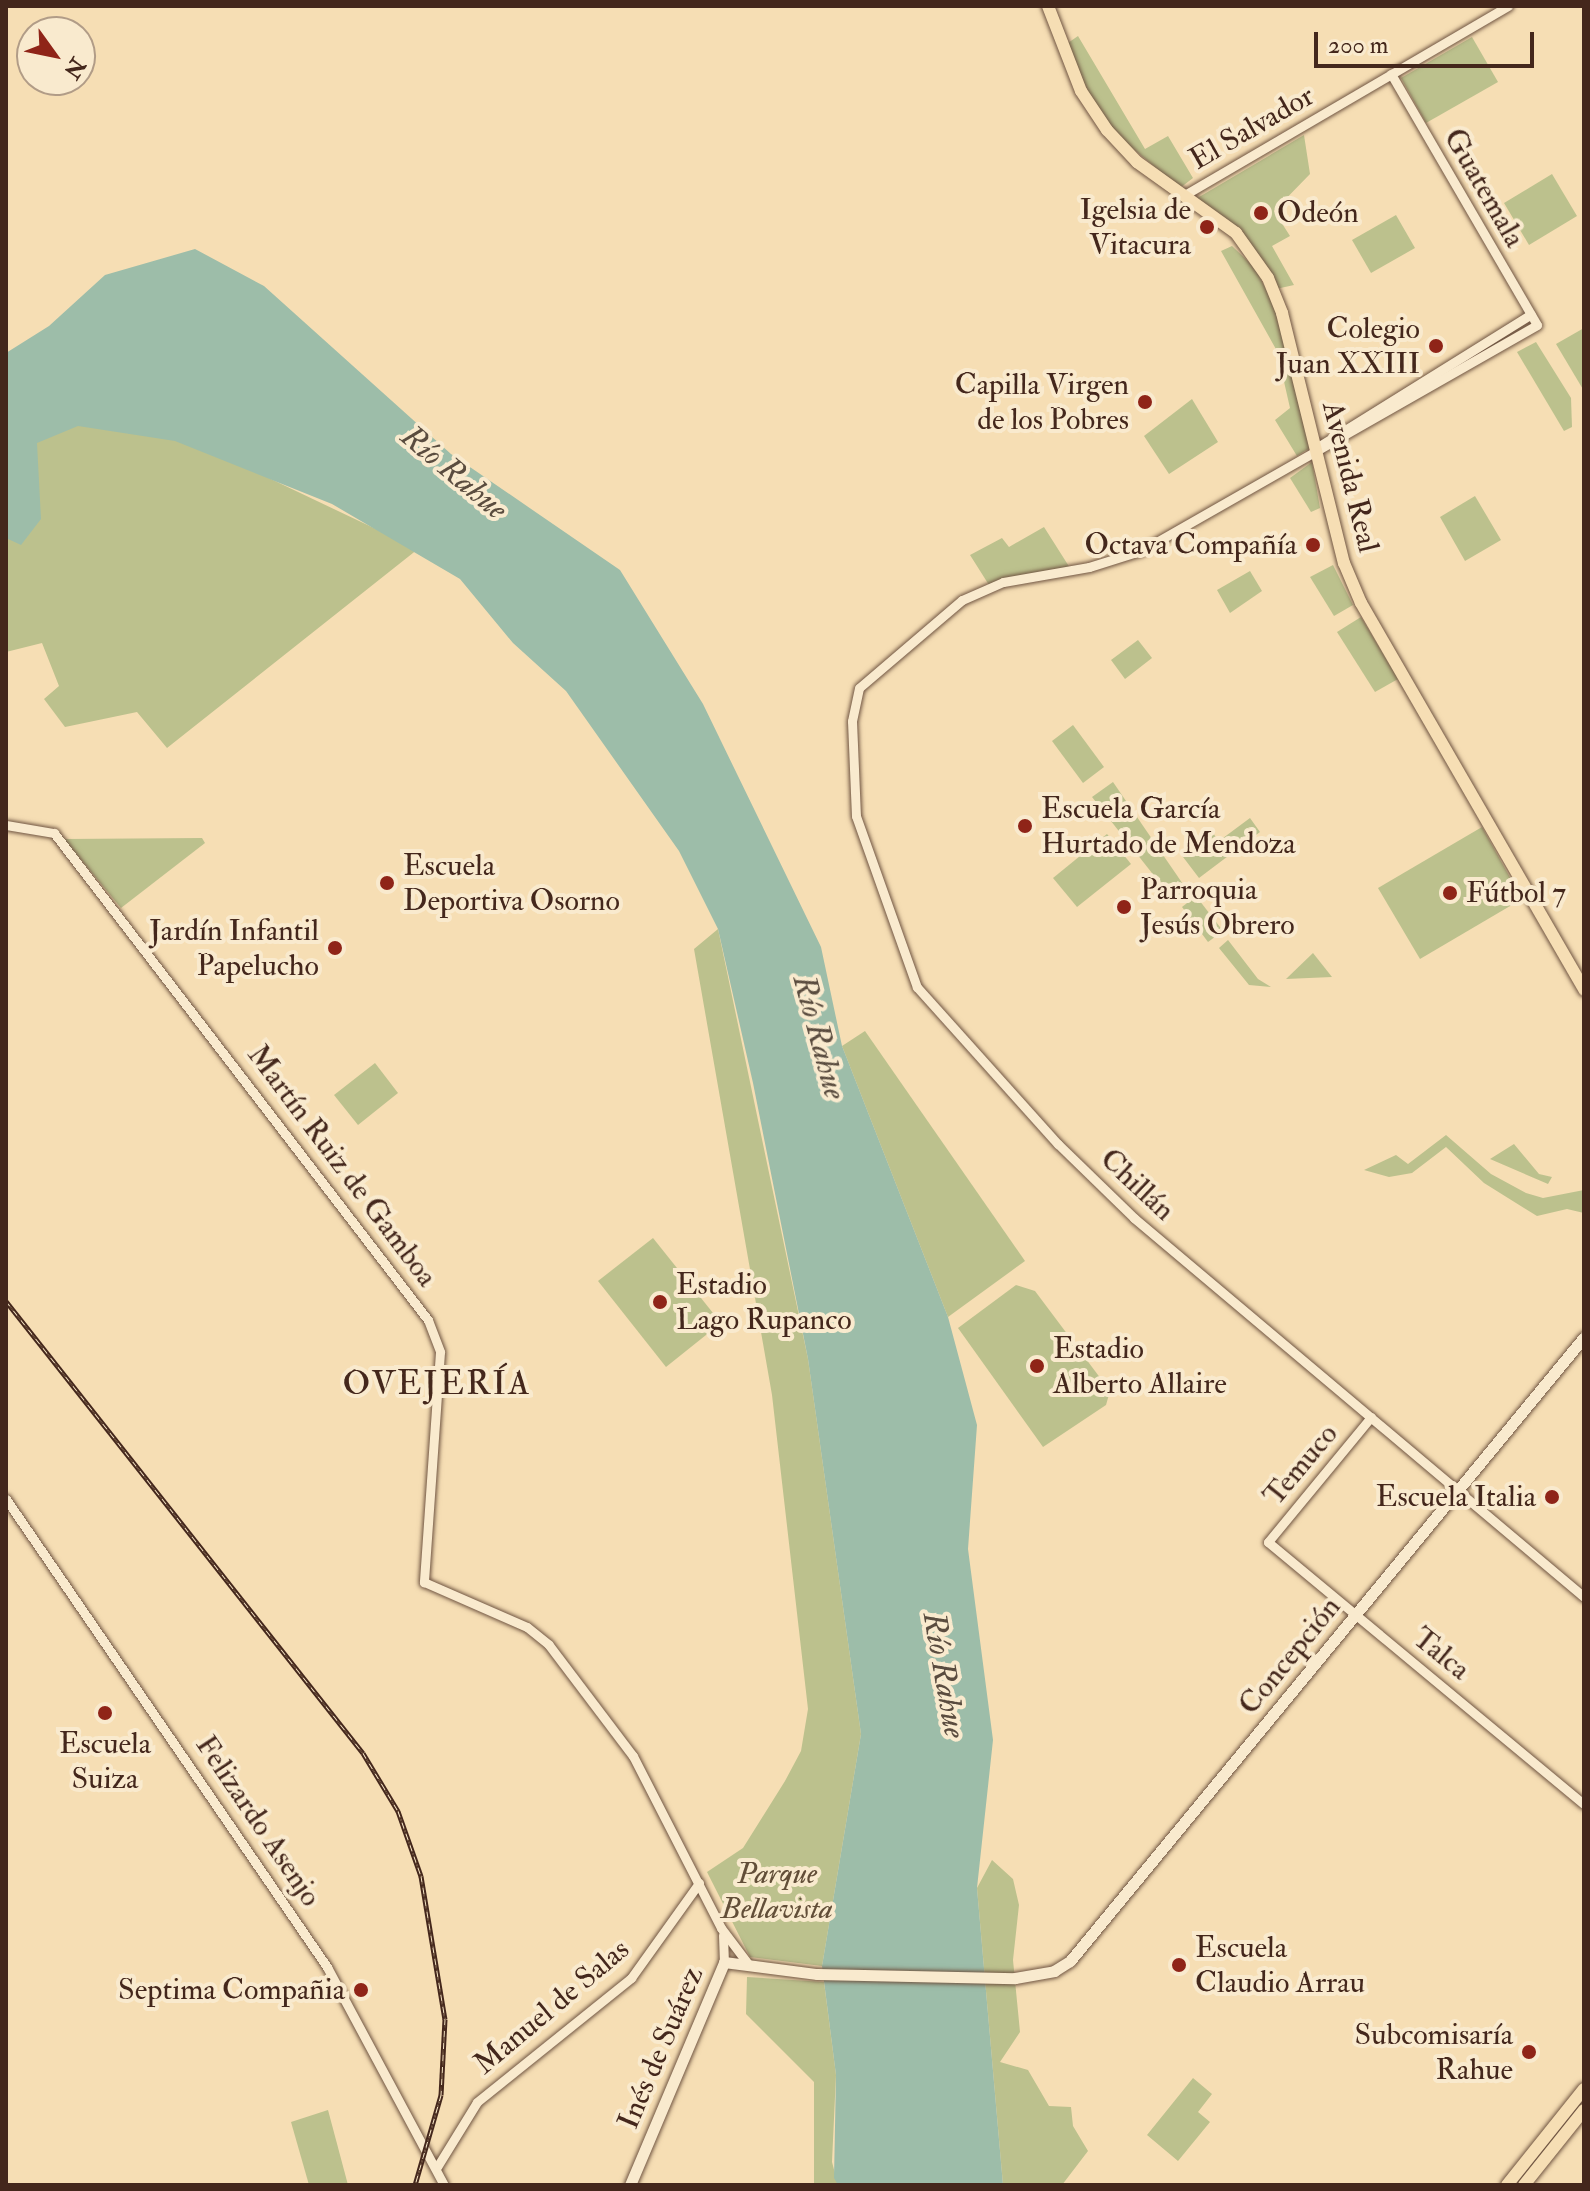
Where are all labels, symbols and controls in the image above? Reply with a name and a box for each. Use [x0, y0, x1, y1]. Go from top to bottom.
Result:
north arrow [16, 16, 96, 96]
scale bar [1318, 16, 1538, 66]
text: 200 m [1328, 30, 1388, 61]
text: N [57, 52, 92, 84]
street label: El Salvador [1183, 78, 1321, 178]
street label: Guatemala [1436, 122, 1532, 254]
place label: Igelsia de Vitacura [1080, 192, 1191, 262]
place label: Odeón [1277, 195, 1359, 231]
marker: Odeón [1252, 204, 1270, 222]
marker: Igelsia de Vitacura [1198, 218, 1216, 236]
place label: Colegio Juan XXIII [1276, 311, 1420, 382]
marker: Colegio Juan XXIII [1427, 337, 1445, 355]
place label: Capilla Virgen de los Pobres [955, 367, 1129, 438]
marker: Capilla Virgen de los Pobres [1136, 393, 1154, 411]
street label: Avenida Real [1314, 398, 1386, 556]
water label: Río Rahue [393, 417, 515, 529]
place label: Octava Compañía [1085, 527, 1297, 563]
marker: Octava Compañía [1304, 536, 1322, 554]
place label: Escuela García Hurtado de Mendoza [1041, 791, 1296, 862]
marker: Escuela García Hurtado de Mendoza [1016, 817, 1034, 835]
place label: Escuela Deportiva Osorno [403, 848, 620, 918]
place label: Parroquia Jesús Obrero [1140, 872, 1295, 942]
marker: Escuela Deportiva Osorno [378, 874, 396, 892]
place label: Fútbol 7 [1466, 875, 1566, 911]
marker: Fútbol 7 [1441, 884, 1459, 902]
marker: Parroquia Jesús Obrero [1115, 898, 1133, 916]
place label: Jardín Infantil Papelucho [149, 913, 319, 984]
marker: Jardín Infantil Papelucho [326, 939, 344, 957]
water label: Río Rahue [784, 971, 854, 1103]
street label: Martín Ruiz de Gamboa [239, 1038, 445, 1294]
street label: Chillán [1092, 1142, 1182, 1228]
place label: Estadio Lago Rupanco [676, 1267, 852, 1338]
marker: Estadio Lago Rupanco [651, 1293, 669, 1311]
place label: Estadio Alberto Allaire [1053, 1331, 1227, 1402]
marker: Estadio Alberto Allaire [1028, 1357, 1046, 1375]
district label: OVEJERÍA [342, 1364, 532, 1404]
street label: Temuco [1256, 1417, 1346, 1513]
place label: Escuela Italia [1376, 1479, 1536, 1515]
marker: Escuela Italia [1543, 1488, 1561, 1506]
street label: Concepción [1232, 1590, 1348, 1722]
water label: Río Rahue [914, 1609, 974, 1741]
street label: Talca [1405, 1620, 1477, 1688]
marker: Escuela Suiza [96, 1704, 114, 1722]
place label: Escuela Suiza [59, 1726, 151, 1796]
street label: Felizardo Asenjo [188, 1729, 328, 1913]
park label: Parque Bellavista [721, 1856, 833, 1926]
place label: Escuela Claudio Arrau [1195, 1930, 1365, 2000]
street label: Manuel de Salas [467, 1932, 637, 2082]
marker: Escuela Claudio Arrau [1170, 1956, 1188, 1974]
street label: Inés de Suárez [611, 1961, 711, 2135]
place label: Septima Compañia [118, 1972, 345, 2008]
marker: Septima Compañia [352, 1981, 370, 1999]
place label: Subcomisaría Rahue [1354, 2017, 1513, 2088]
marker: Subcomisaría Rahue [1520, 2043, 1538, 2061]

